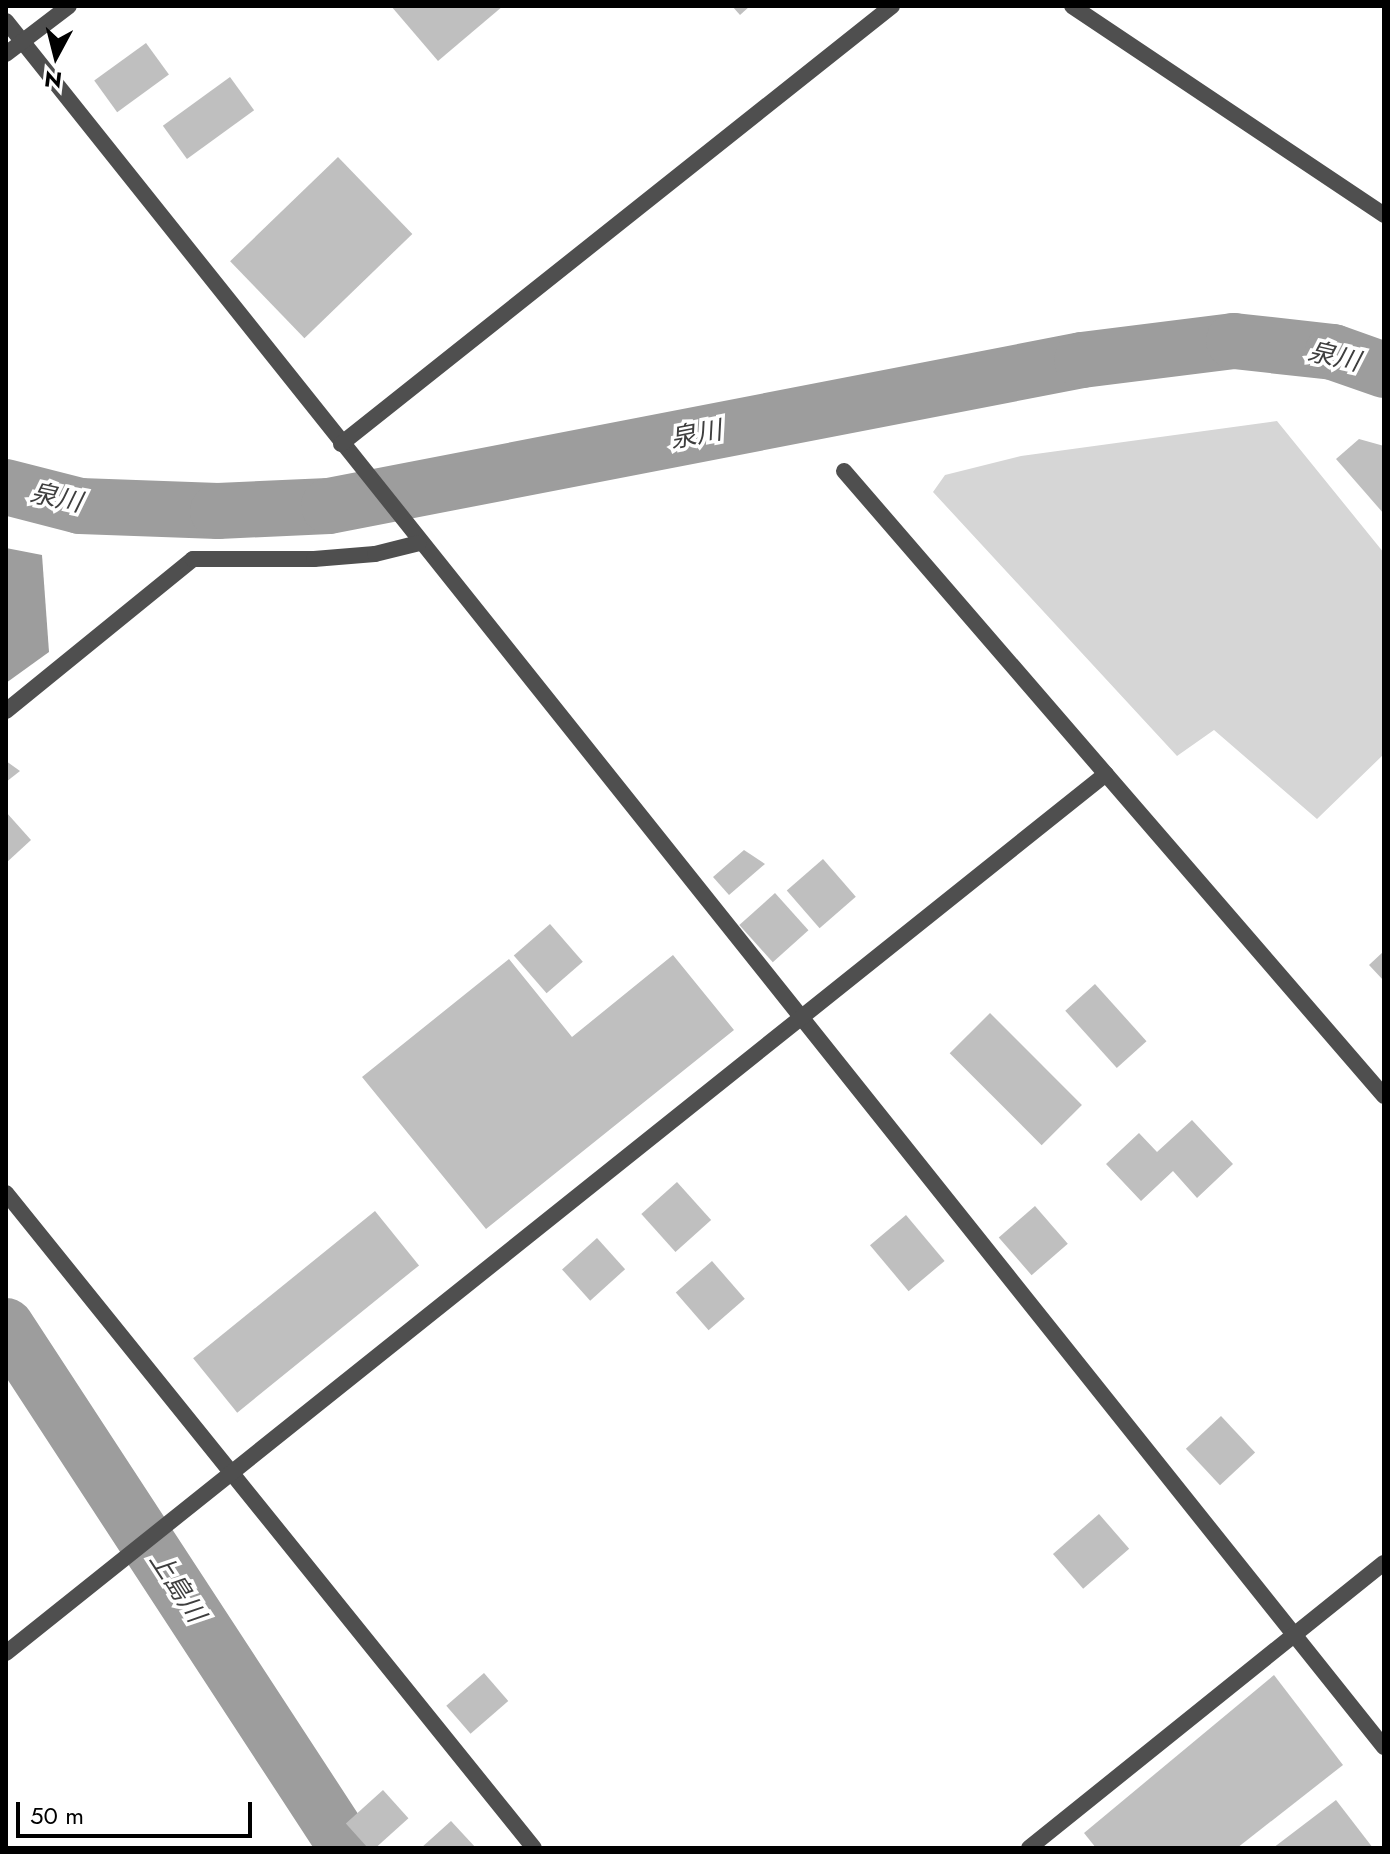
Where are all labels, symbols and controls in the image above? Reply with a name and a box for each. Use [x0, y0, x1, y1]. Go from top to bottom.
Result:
north arrow [16, 16, 96, 96]
text: N [42, 63, 64, 97]
water label: 泉川 [1305, 336, 1363, 378]
water label: 泉川 [668, 415, 724, 455]
water label: 泉川 [27, 477, 85, 519]
water label: 上島川 [143, 1546, 211, 1628]
scale bar [20, 1786, 256, 1836]
text: 50 m [30, 1798, 84, 1833]

